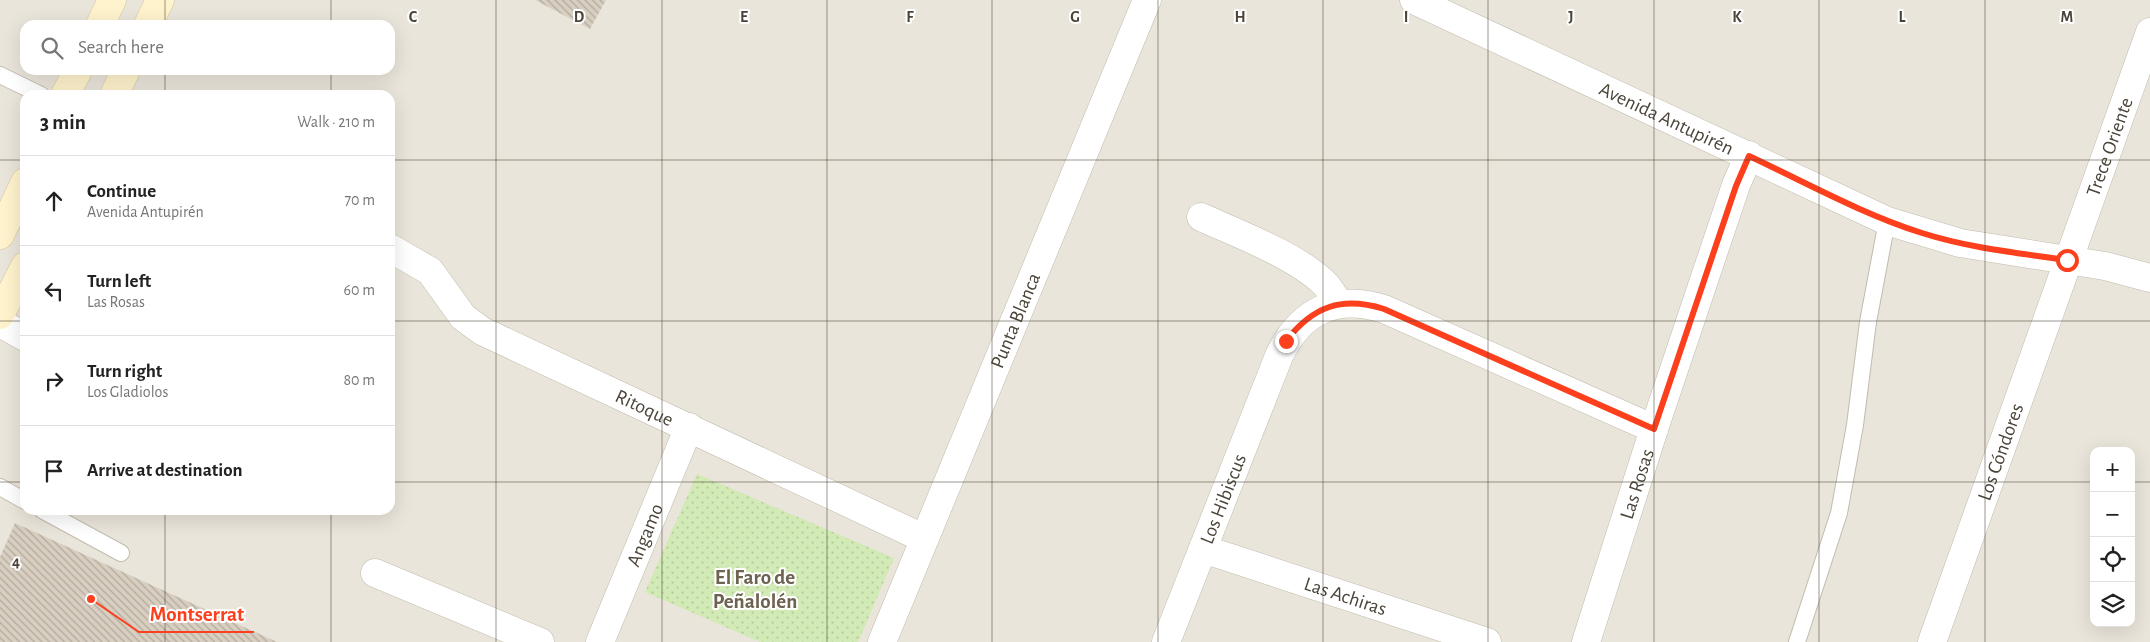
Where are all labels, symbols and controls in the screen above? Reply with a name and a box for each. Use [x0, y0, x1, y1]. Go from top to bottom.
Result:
text: C [409, 9, 418, 25]
text: D [574, 9, 585, 25]
text: E [740, 9, 748, 25]
text: F [906, 9, 914, 25]
text: G [1070, 9, 1080, 25]
text: H [1234, 9, 1246, 25]
text: I [1404, 9, 1408, 25]
text: J [1568, 9, 1574, 25]
text: K [1732, 9, 1742, 25]
text: L [1899, 9, 1906, 25]
text: M [2061, 9, 2073, 25]
search box [20, 20, 395, 75]
icon: search [38, 34, 66, 62]
text: Search here [78, 38, 164, 57]
street label: Avenida Antupirén [1596, 79, 1737, 159]
street label: Trece Oriente [2083, 95, 2137, 199]
text: 3 min [40, 112, 86, 133]
text: Walk · 210 m [297, 114, 375, 130]
text: Continue [87, 182, 156, 201]
icon: ahead [40, 187, 68, 215]
text: 70 m [344, 192, 375, 208]
text: Avenida Antupirén [87, 204, 204, 220]
route start [2056, 249, 2079, 272]
street label: Punta Blanca [987, 270, 1044, 371]
text: Turn left [87, 272, 151, 291]
icon: left [40, 277, 68, 305]
text: 60 m [344, 282, 375, 298]
text: Las Rosas [87, 294, 145, 310]
route end [1275, 330, 1298, 353]
text: Turn right [87, 362, 162, 381]
icon: right [40, 367, 68, 395]
text: 80 m [344, 372, 375, 388]
text: Los Gladiolos [87, 384, 168, 400]
street label: Ritoque [612, 386, 676, 430]
street label: Los Cóndores [1974, 401, 2027, 503]
street label: Las Rosas [1617, 447, 1658, 522]
map controls [2090, 447, 2135, 627]
button: + [2090, 447, 2135, 492]
street label: Los Hibiscus [1197, 451, 1250, 547]
icon: arrive [40, 457, 68, 485]
text: Arrive at destination [87, 461, 243, 480]
button: − [2090, 492, 2135, 537]
street label: Angamo [623, 501, 667, 570]
button: locate [2090, 537, 2135, 582]
text: 4 [12, 554, 20, 570]
district label: El Faro de Peñalolén [713, 567, 797, 612]
street label: Las Achiras [1302, 574, 1389, 619]
button: layers [2090, 582, 2135, 627]
callout: Montserrat [139, 596, 254, 632]
text: Montserrat [150, 604, 244, 625]

